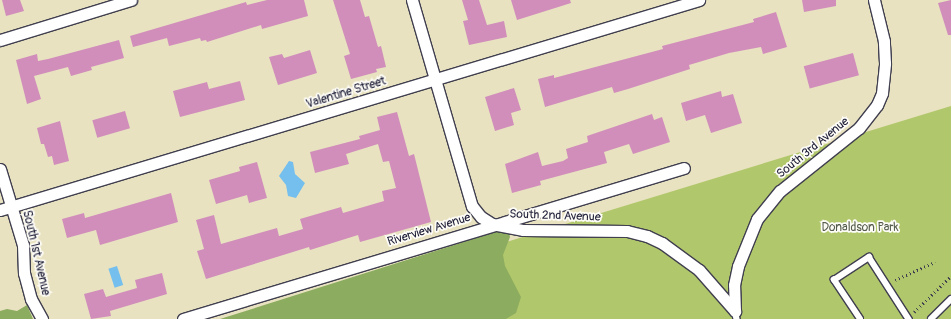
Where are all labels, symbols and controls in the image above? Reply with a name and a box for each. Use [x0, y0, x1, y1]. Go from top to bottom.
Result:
street label: Valentine Street [304, 74, 388, 112]
street label: South 3rd Avenue [774, 115, 852, 181]
street label: South 2nd Avenue [509, 207, 601, 225]
street label: South 1st Avenue [19, 209, 53, 297]
street label: Riverview Avenue [386, 211, 472, 249]
park label: Donaldson Park [821, 221, 899, 235]

